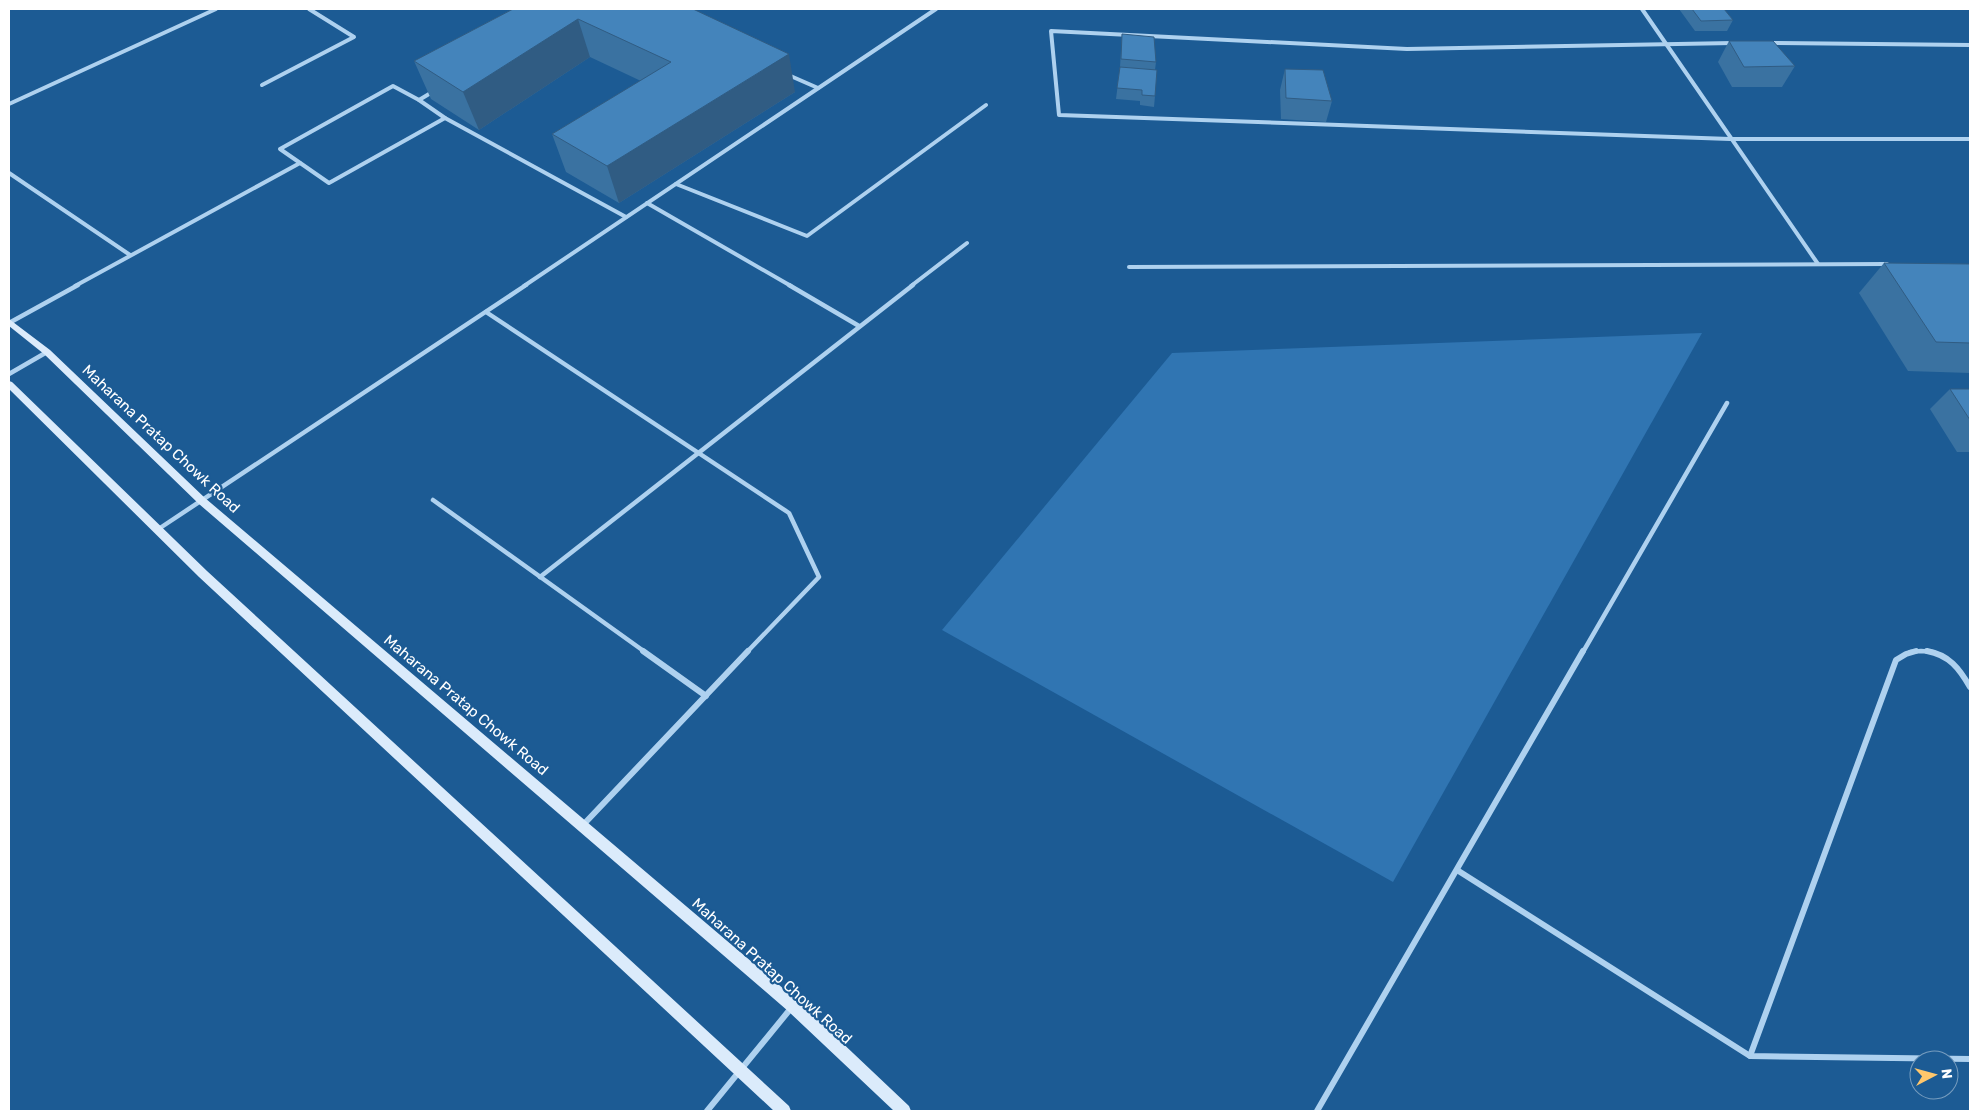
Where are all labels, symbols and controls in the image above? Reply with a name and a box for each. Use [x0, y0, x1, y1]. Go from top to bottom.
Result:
street label: Maharana Pratap Chowk Road [78, 361, 244, 517]
street label: Maharana Pratap Chowk Road [380, 631, 552, 779]
street label: Maharana Pratap Chowk Road [688, 894, 856, 1048]
north arrow [1909, 1050, 1959, 1100]
text: N [1937, 1068, 1955, 1080]

